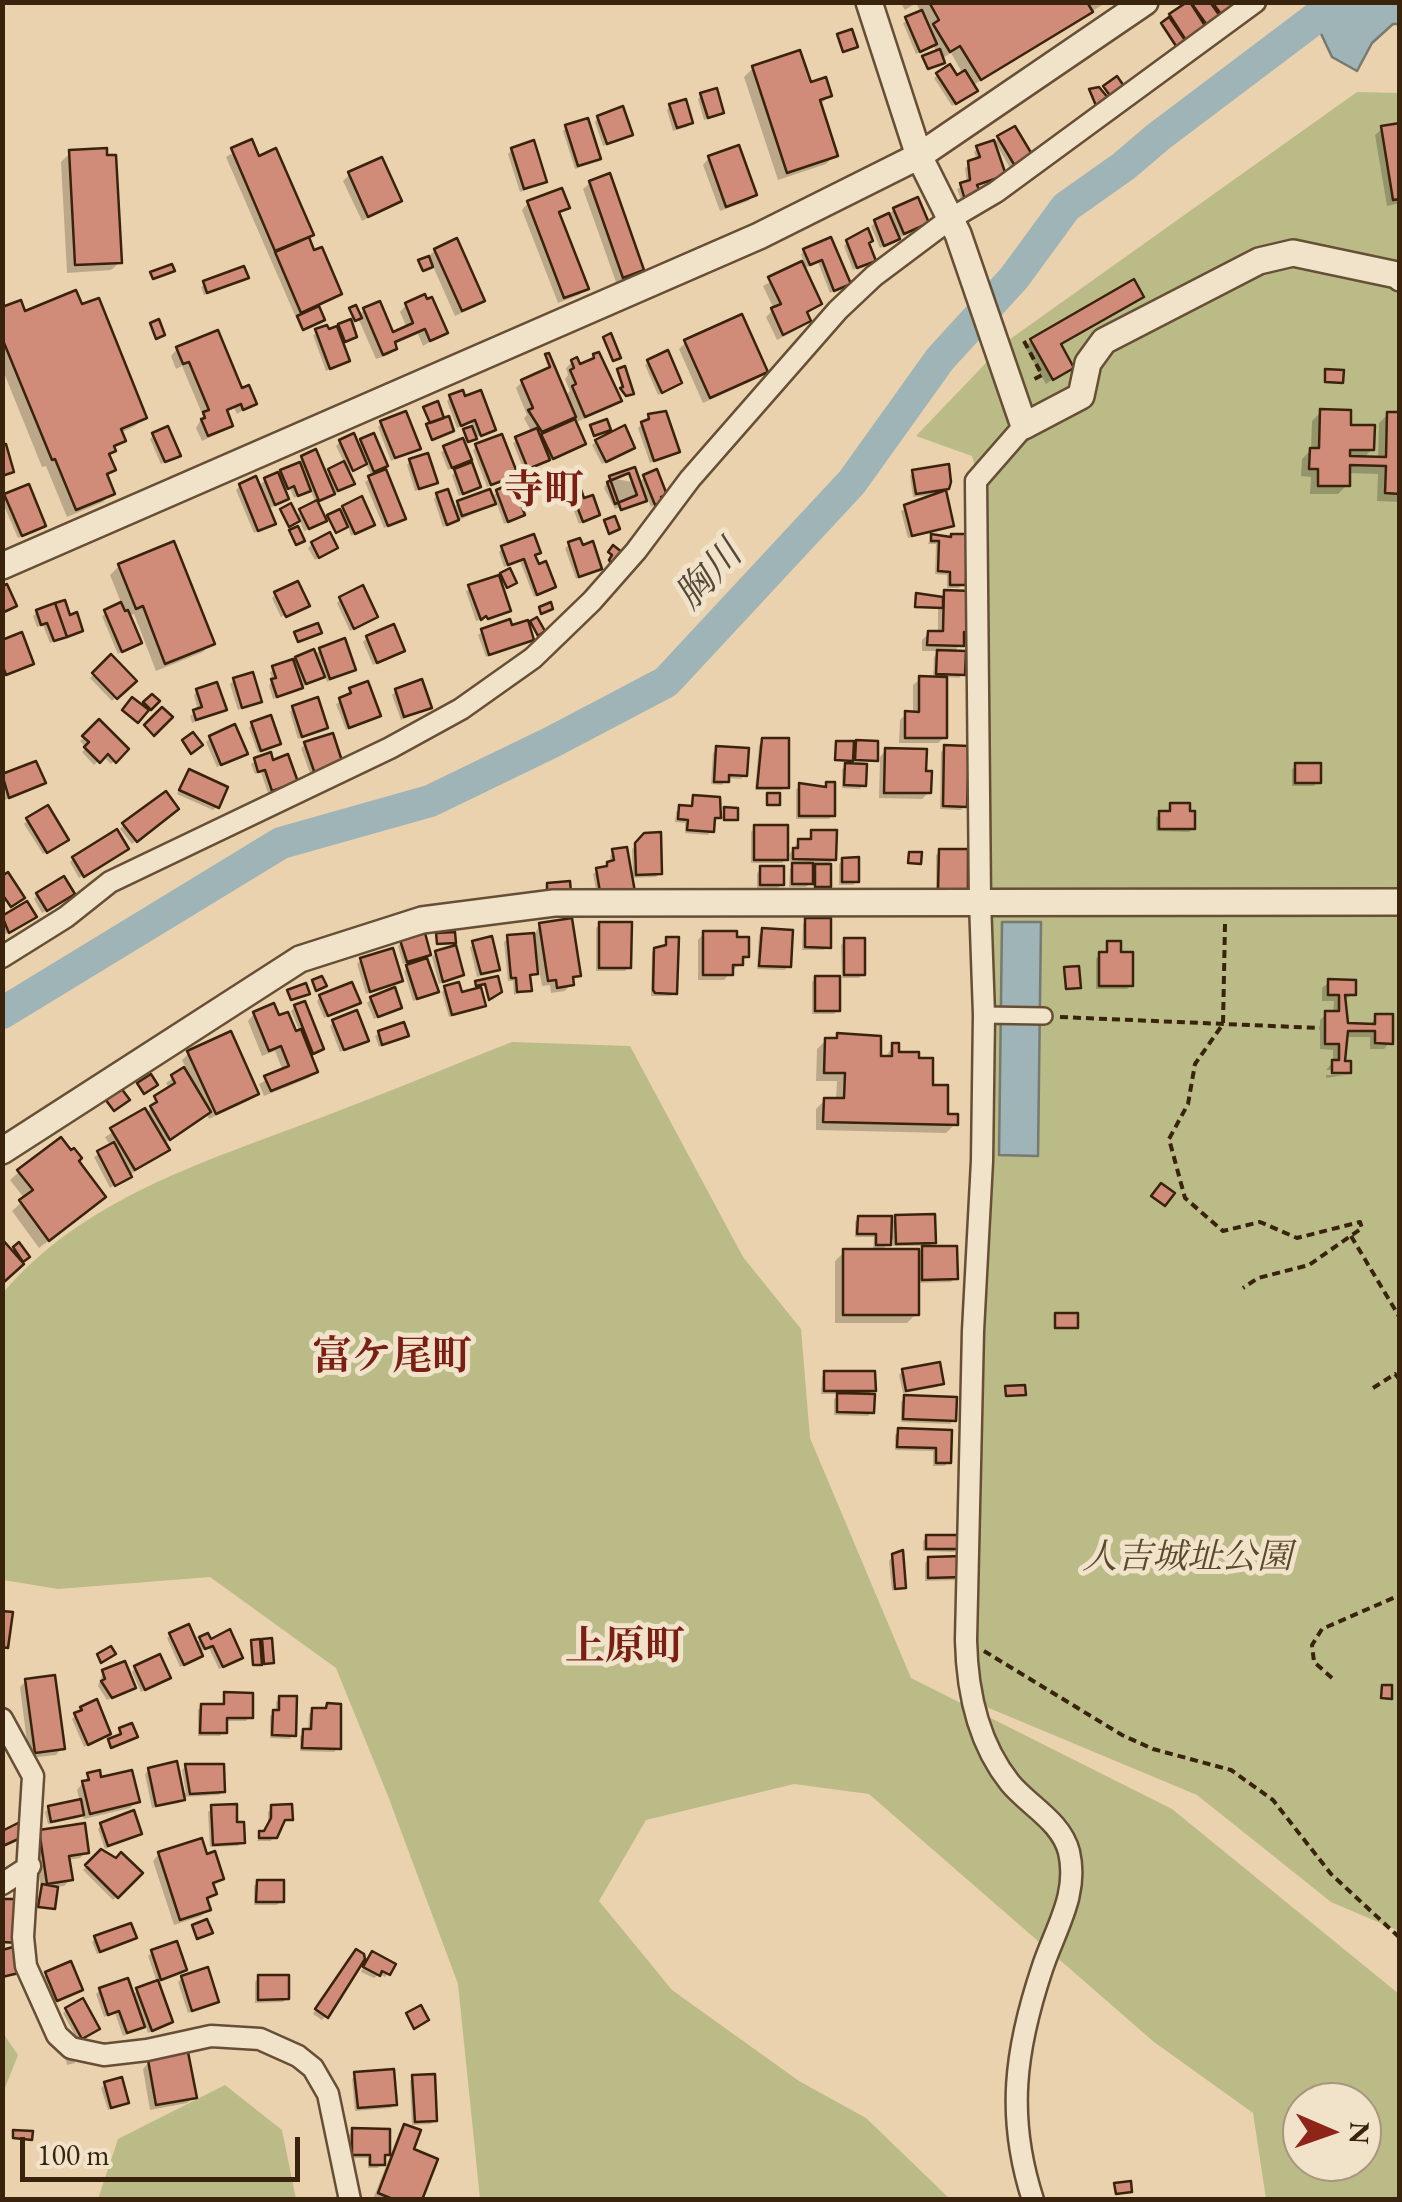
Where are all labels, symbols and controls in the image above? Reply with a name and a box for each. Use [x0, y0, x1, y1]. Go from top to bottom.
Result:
district label: 寺町 [504, 468, 584, 516]
water label: 胸川 [667, 533, 753, 619]
district label: 富ケ尾町 [312, 1334, 472, 1382]
park label: 人吉城址公園 [1082, 1537, 1292, 1579]
district label: 上原町 [565, 1624, 685, 1672]
north arrow [1282, 2082, 1382, 2182]
scale bar [25, 2117, 305, 2179]
text: N [1342, 2121, 1378, 2145]
text: 100 m [37, 2135, 110, 2174]

